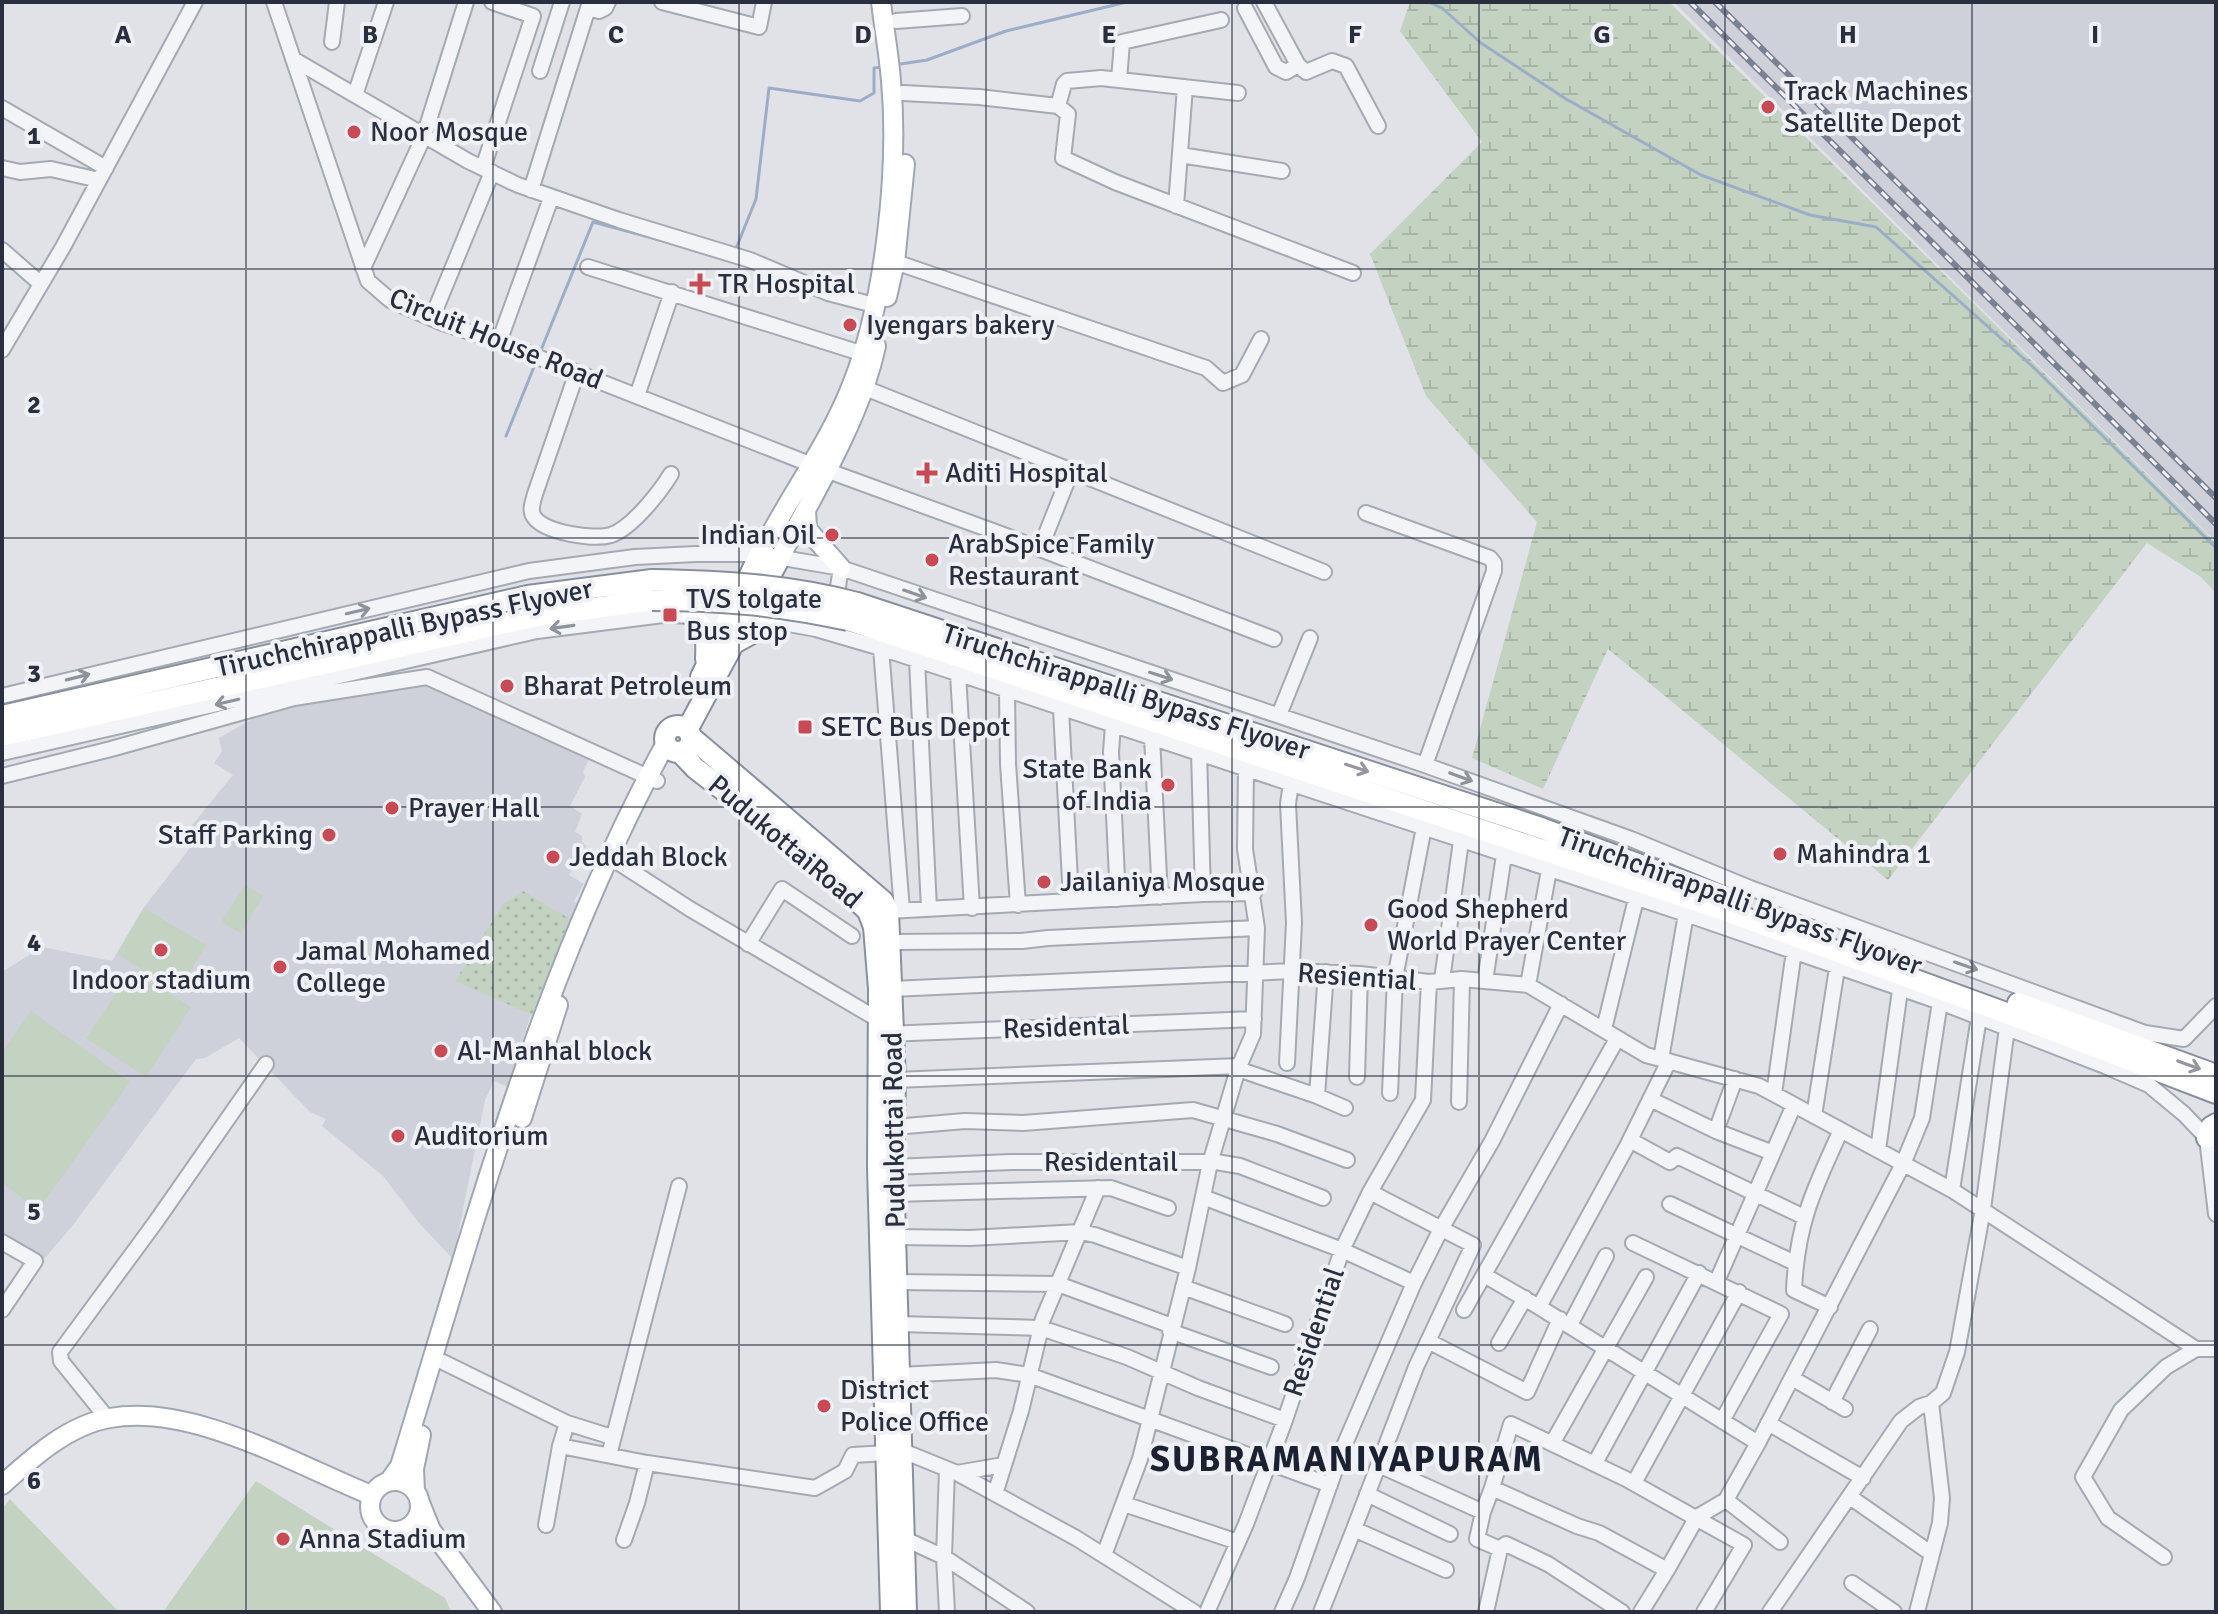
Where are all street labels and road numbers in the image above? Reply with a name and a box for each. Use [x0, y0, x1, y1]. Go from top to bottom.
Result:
street label: Circuit House Road [384, 281, 608, 397]
street label: Tiruchchirappalli Bypass Flyover [212, 571, 596, 685]
street label: Tiruchchirappalli Bypass Flyover [938, 616, 1315, 768]
street label: PudukottaiRoad [701, 768, 869, 916]
street label: Tiruchchirappalli Bypass Flyover [1553, 819, 1927, 983]
street label: Resiential [1296, 956, 1418, 998]
street label: Residental [1002, 1008, 1130, 1046]
street label: Pudukottai Road [875, 1032, 913, 1228]
street label: Residentail [1044, 1145, 1178, 1179]
street label: Residential [1276, 1263, 1352, 1401]

